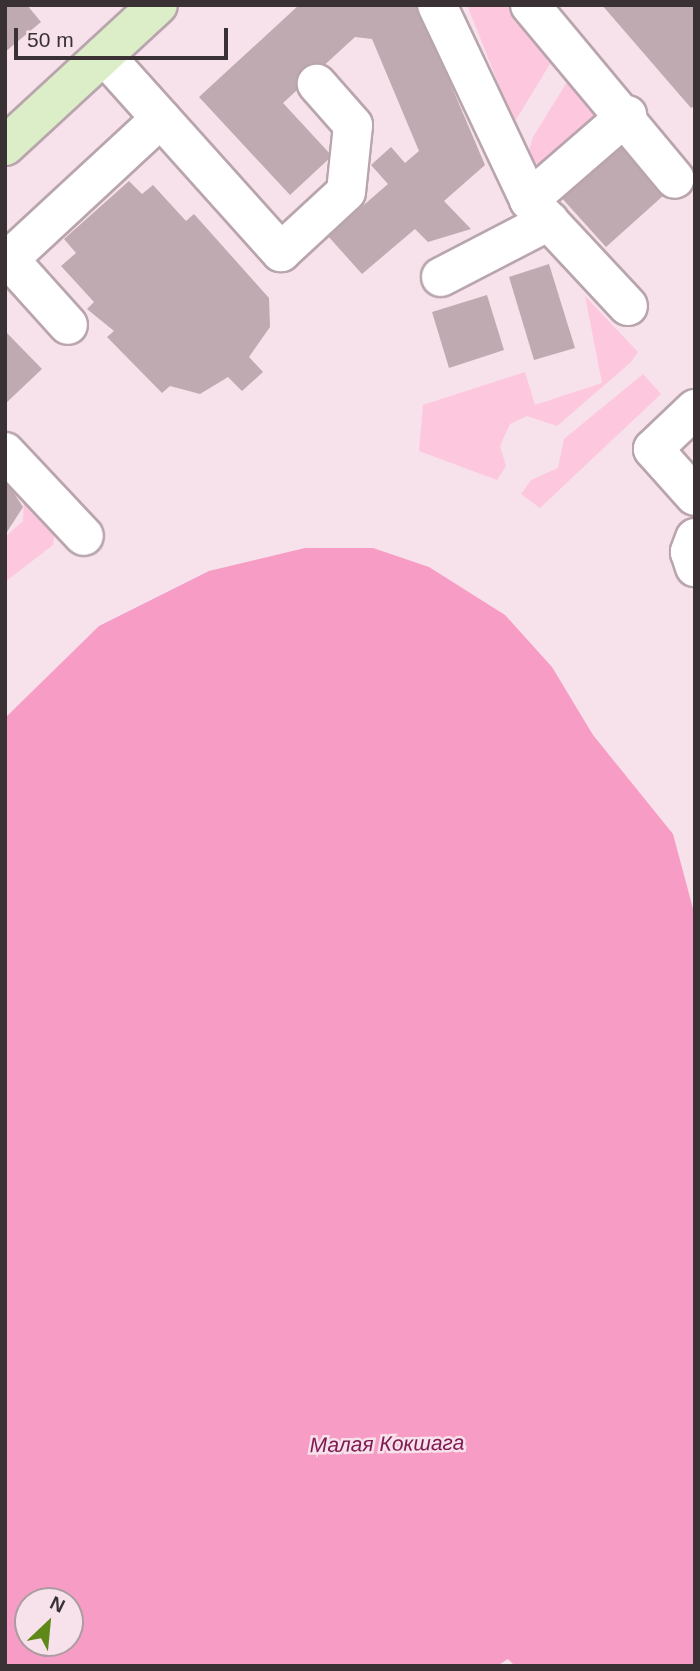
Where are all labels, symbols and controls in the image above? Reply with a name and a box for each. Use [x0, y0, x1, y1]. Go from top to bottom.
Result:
scale bar [18, 14, 231, 58]
text: 50 m [27, 28, 74, 51]
water label: Малая Кокшага [309, 1430, 465, 1458]
north arrow [14, 1587, 84, 1657]
text: N [47, 1592, 68, 1617]

